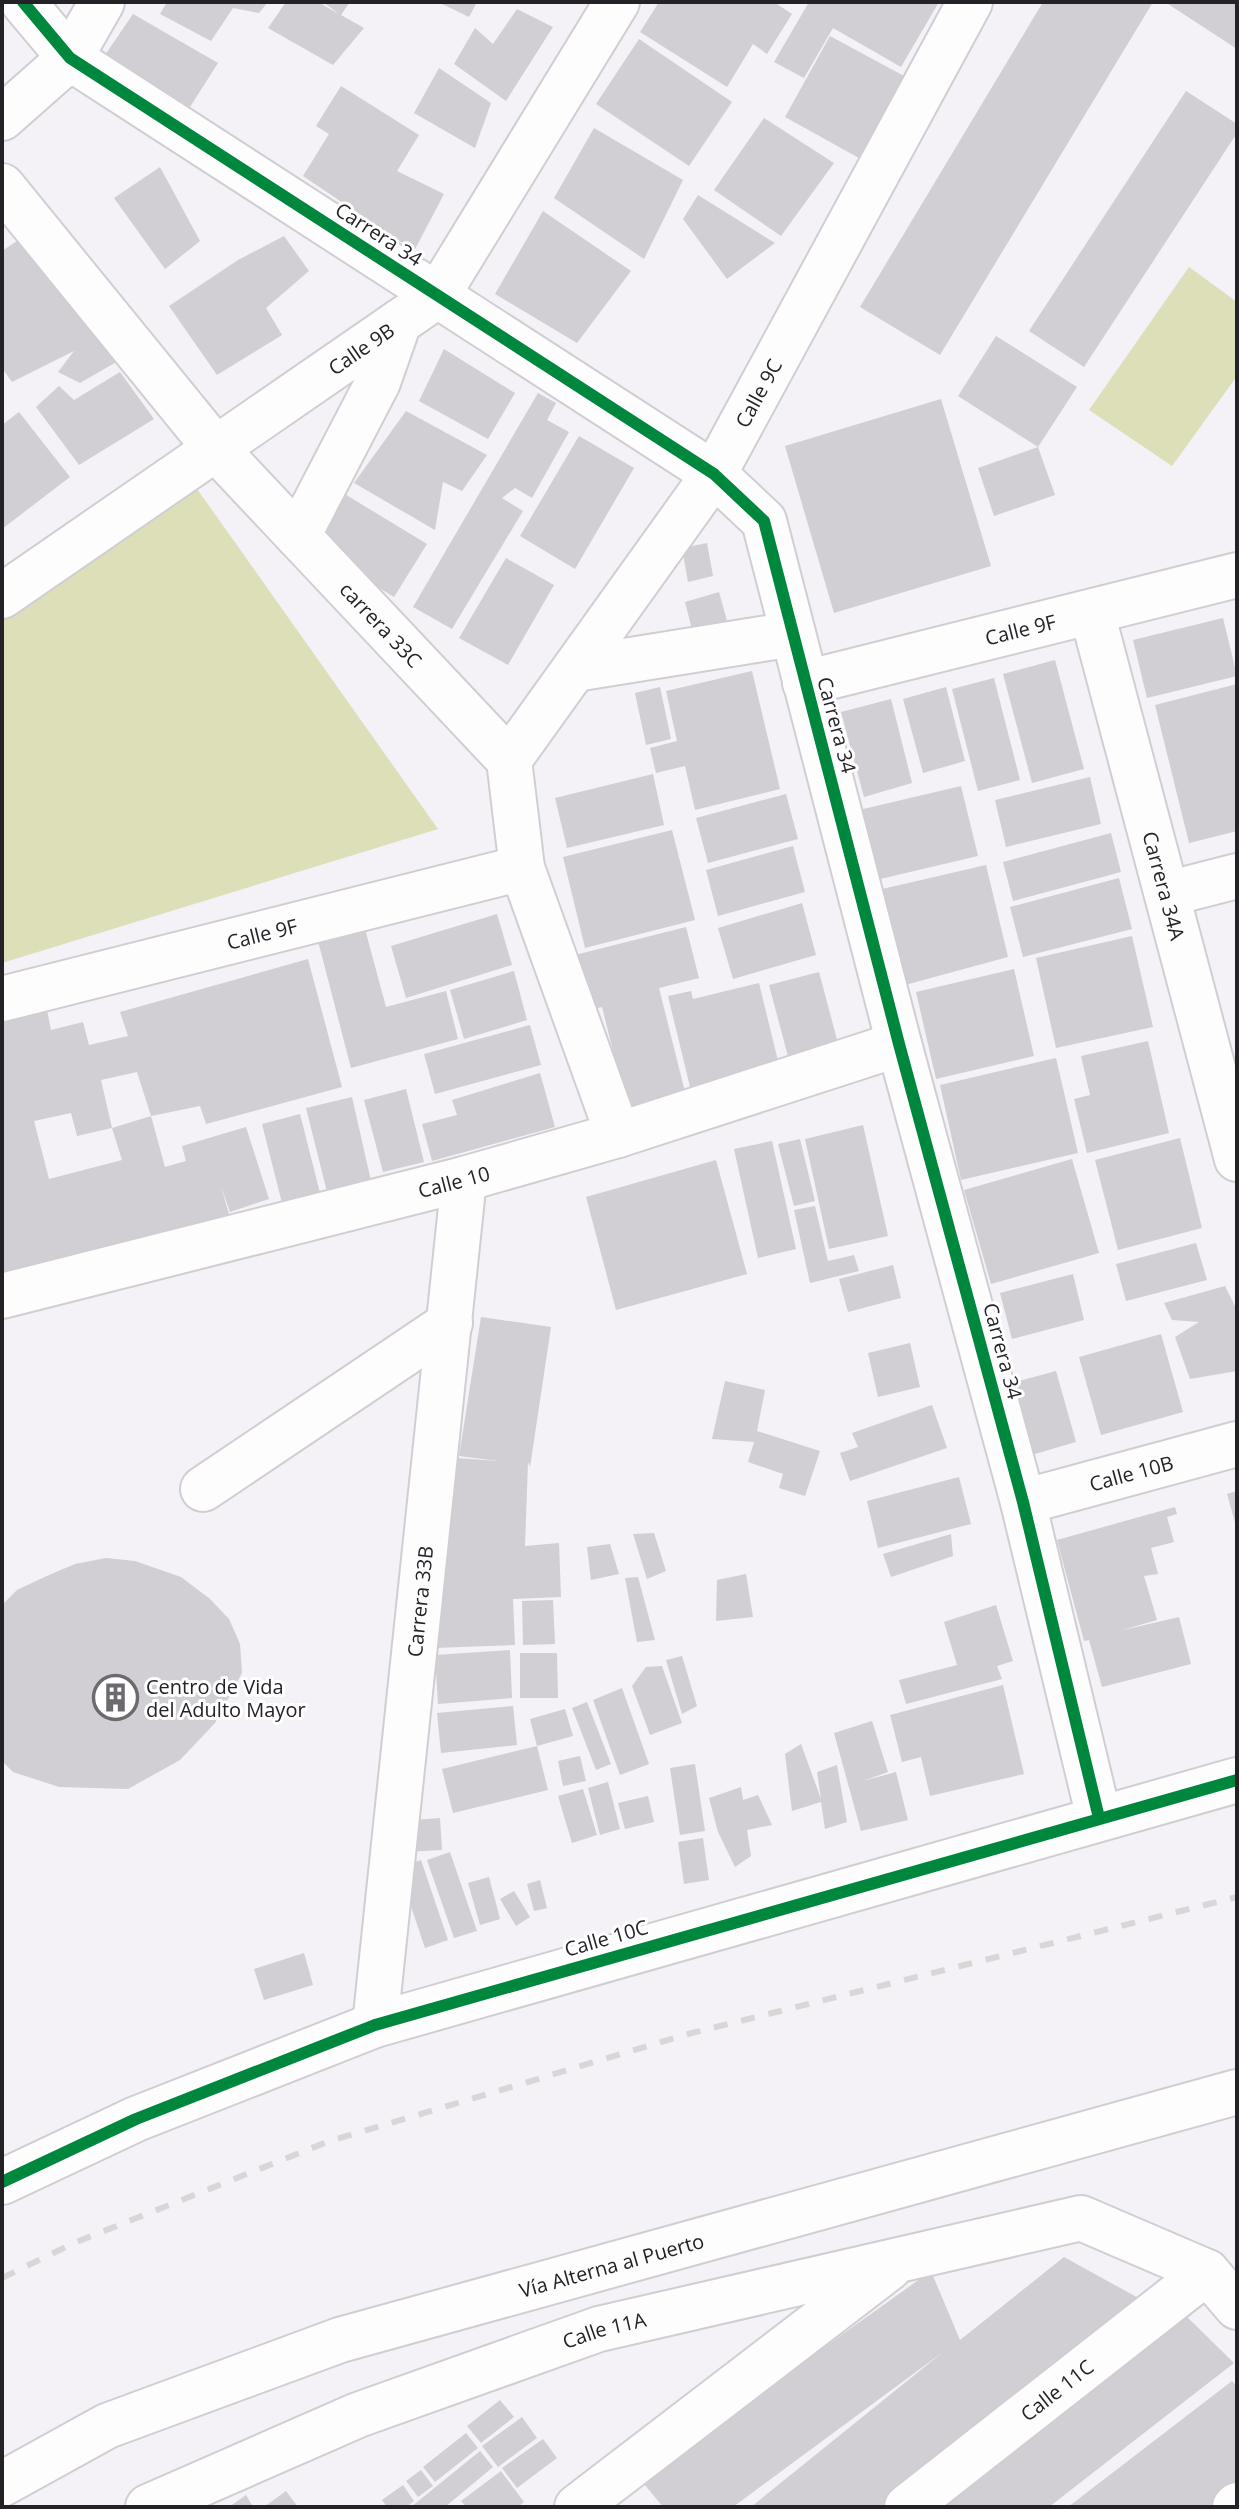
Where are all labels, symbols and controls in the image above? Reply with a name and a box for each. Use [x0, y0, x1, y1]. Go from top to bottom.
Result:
street label: Carrera 34 [330, 196, 428, 272]
street label: Calle 9B [323, 316, 399, 381]
street label: Calle 9C [728, 354, 788, 432]
street label: carrera 33C [334, 576, 428, 673]
street label: Calle 9F [982, 607, 1059, 651]
street label: Carrera 34 [811, 674, 863, 777]
street label: Carrera 34A [1137, 828, 1192, 943]
street label: Calle 9F [224, 912, 300, 955]
street label: Calle 10 [415, 1159, 493, 1204]
street label: Carrera 34 [977, 1300, 1029, 1403]
street label: Calle 10B [1086, 1448, 1176, 1497]
street label: Carrera 33B [400, 1544, 439, 1658]
place label: Centro de Vida del Adulto Mayor [146, 1673, 306, 1723]
building icon: Centro de Vida del Adulto Mayor [91, 1674, 139, 1722]
street label: Calle 10C [561, 1913, 651, 1963]
street label: Vía Alterna al Puerto [516, 2227, 707, 2303]
street label: Calle 11A [559, 2305, 649, 2355]
street label: Calle 11C [1014, 2353, 1099, 2427]

